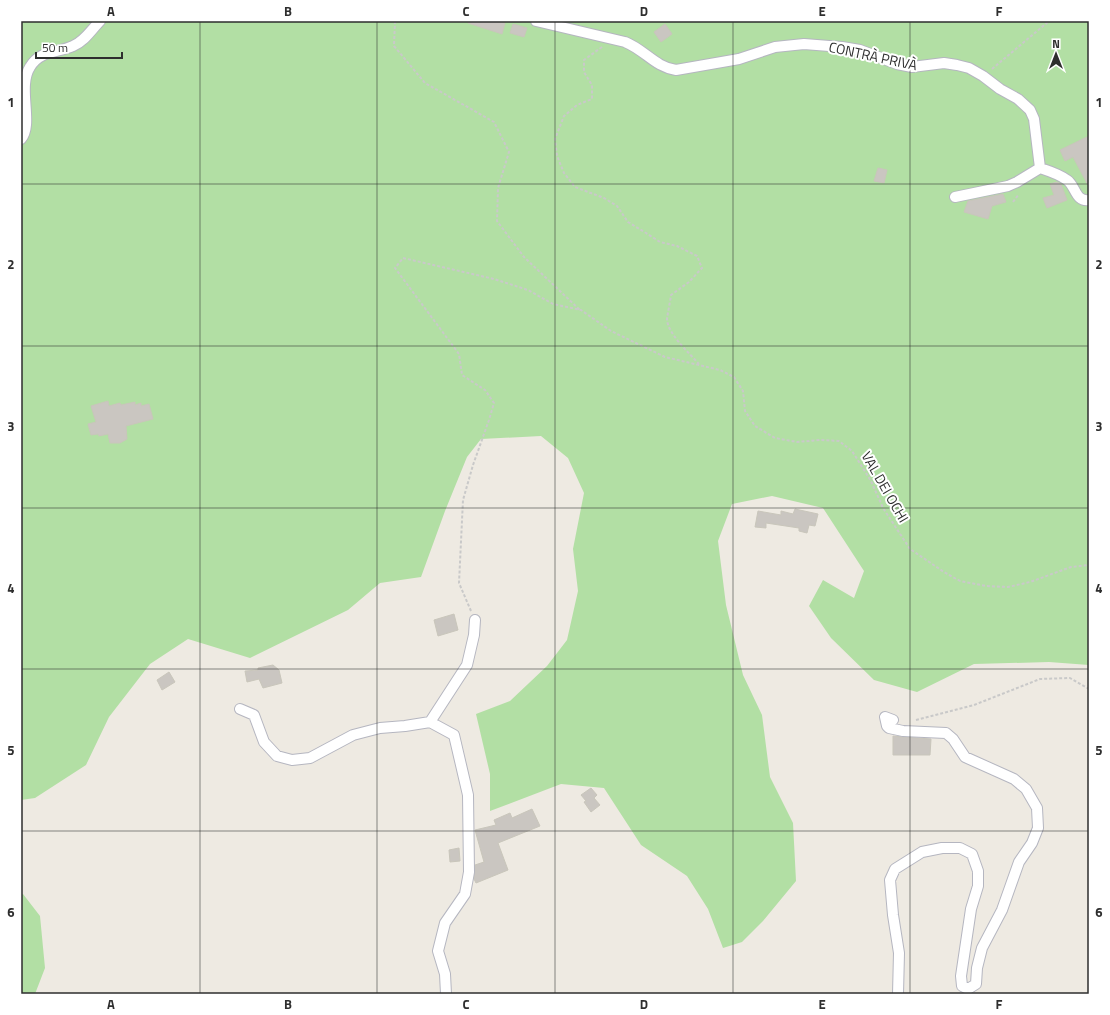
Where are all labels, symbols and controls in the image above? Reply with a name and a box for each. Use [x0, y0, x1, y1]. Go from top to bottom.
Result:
text: A [107, 1, 115, 21]
text: B [284, 1, 292, 21]
text: C [462, 1, 470, 21]
text: D [640, 1, 648, 21]
text: E [818, 1, 826, 21]
text: F [996, 1, 1003, 21]
scale bar [36, 34, 122, 60]
north arrow [1036, 34, 1076, 74]
street label: CONTRÀ PRIVÀ [827, 36, 920, 75]
text: N [1052, 36, 1060, 52]
text: 50 m [42, 38, 68, 57]
text: 1 [7, 92, 15, 112]
text: 1 [1095, 92, 1103, 112]
text: 2 [7, 254, 15, 274]
text: 2 [1095, 254, 1103, 274]
text: 3 [7, 416, 15, 436]
text: 3 [1095, 416, 1103, 436]
street label: VAL DEI OCHI [857, 447, 914, 526]
text: 4 [7, 578, 15, 598]
text: 4 [1095, 578, 1103, 598]
text: 5 [7, 740, 15, 760]
text: 5 [1095, 740, 1103, 760]
text: 6 [7, 902, 15, 922]
text: 6 [1095, 902, 1103, 922]
text: A [107, 994, 115, 1014]
text: B [284, 994, 292, 1014]
text: C [462, 994, 470, 1014]
text: D [640, 994, 648, 1014]
text: E [818, 994, 826, 1014]
text: F [996, 994, 1003, 1014]

